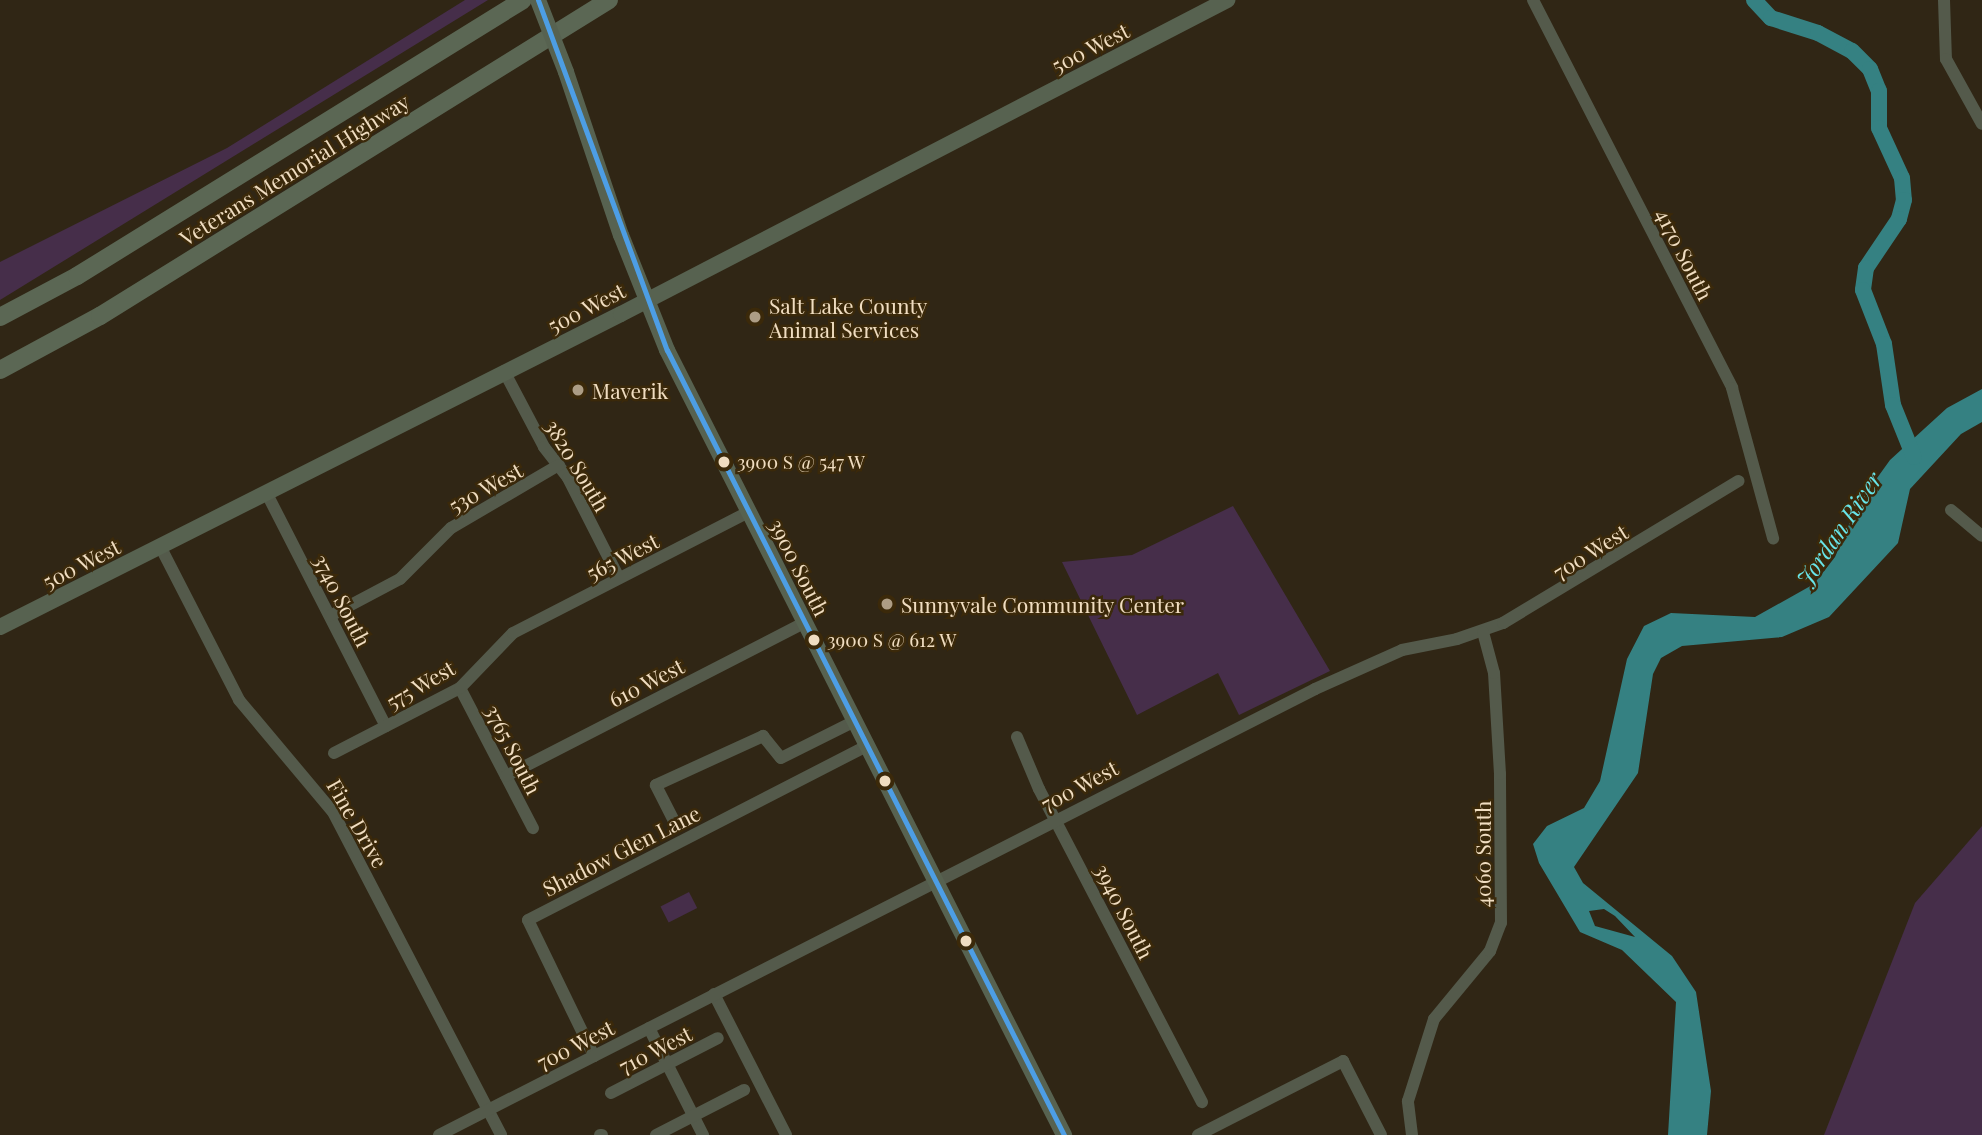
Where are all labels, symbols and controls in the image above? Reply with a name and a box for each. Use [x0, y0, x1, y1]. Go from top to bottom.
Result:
street label: 500 West [1047, 17, 1133, 77]
street label: Veterans Memorial Highway [175, 88, 413, 250]
street label: 4170 South [1651, 204, 1719, 304]
street label: 500 West [543, 277, 629, 337]
place label: Salt Lake County Animal Services [769, 292, 928, 342]
marker: Salt Lake County Animal Services [747, 309, 763, 325]
place label: Maverik [592, 377, 668, 403]
marker: Maverik [570, 382, 586, 398]
street label: 3820 South [541, 414, 615, 516]
place label: 3900 S @ 547 W [737, 451, 866, 473]
marker: 3900 S @ 547 W [717, 455, 731, 469]
street label: 530 West [443, 456, 527, 518]
water label: Jordan River [1791, 467, 1887, 591]
street label: 3900 South [765, 514, 835, 620]
street label: 700 West [1548, 518, 1632, 584]
street label: 565 West [581, 527, 663, 585]
street label: 500 West [38, 533, 124, 593]
street label: 3740 South [309, 550, 377, 650]
place label: Sunnyvale Community Center [901, 591, 1185, 617]
marker: Sunnyvale Community Center [879, 596, 895, 612]
place label: 3900 S @ 612 W [827, 629, 957, 651]
marker: 3900 S @ 612 W [807, 633, 821, 647]
street label: 610 West [604, 652, 688, 712]
street label: 575 West [381, 654, 459, 714]
street label: 3765 South [481, 700, 547, 798]
street label: 700 West [1036, 754, 1122, 816]
street label: Fine Drive [323, 774, 393, 872]
unlabelled marker [878, 774, 892, 788]
street label: Shadow Glen Lane [538, 799, 704, 901]
street label: 4060 South [1469, 801, 1495, 907]
street label: 3940 South [1090, 859, 1160, 963]
unlabelled marker [959, 934, 973, 948]
street label: 700 West [532, 1014, 618, 1074]
street label: 710 West [614, 1020, 696, 1078]

